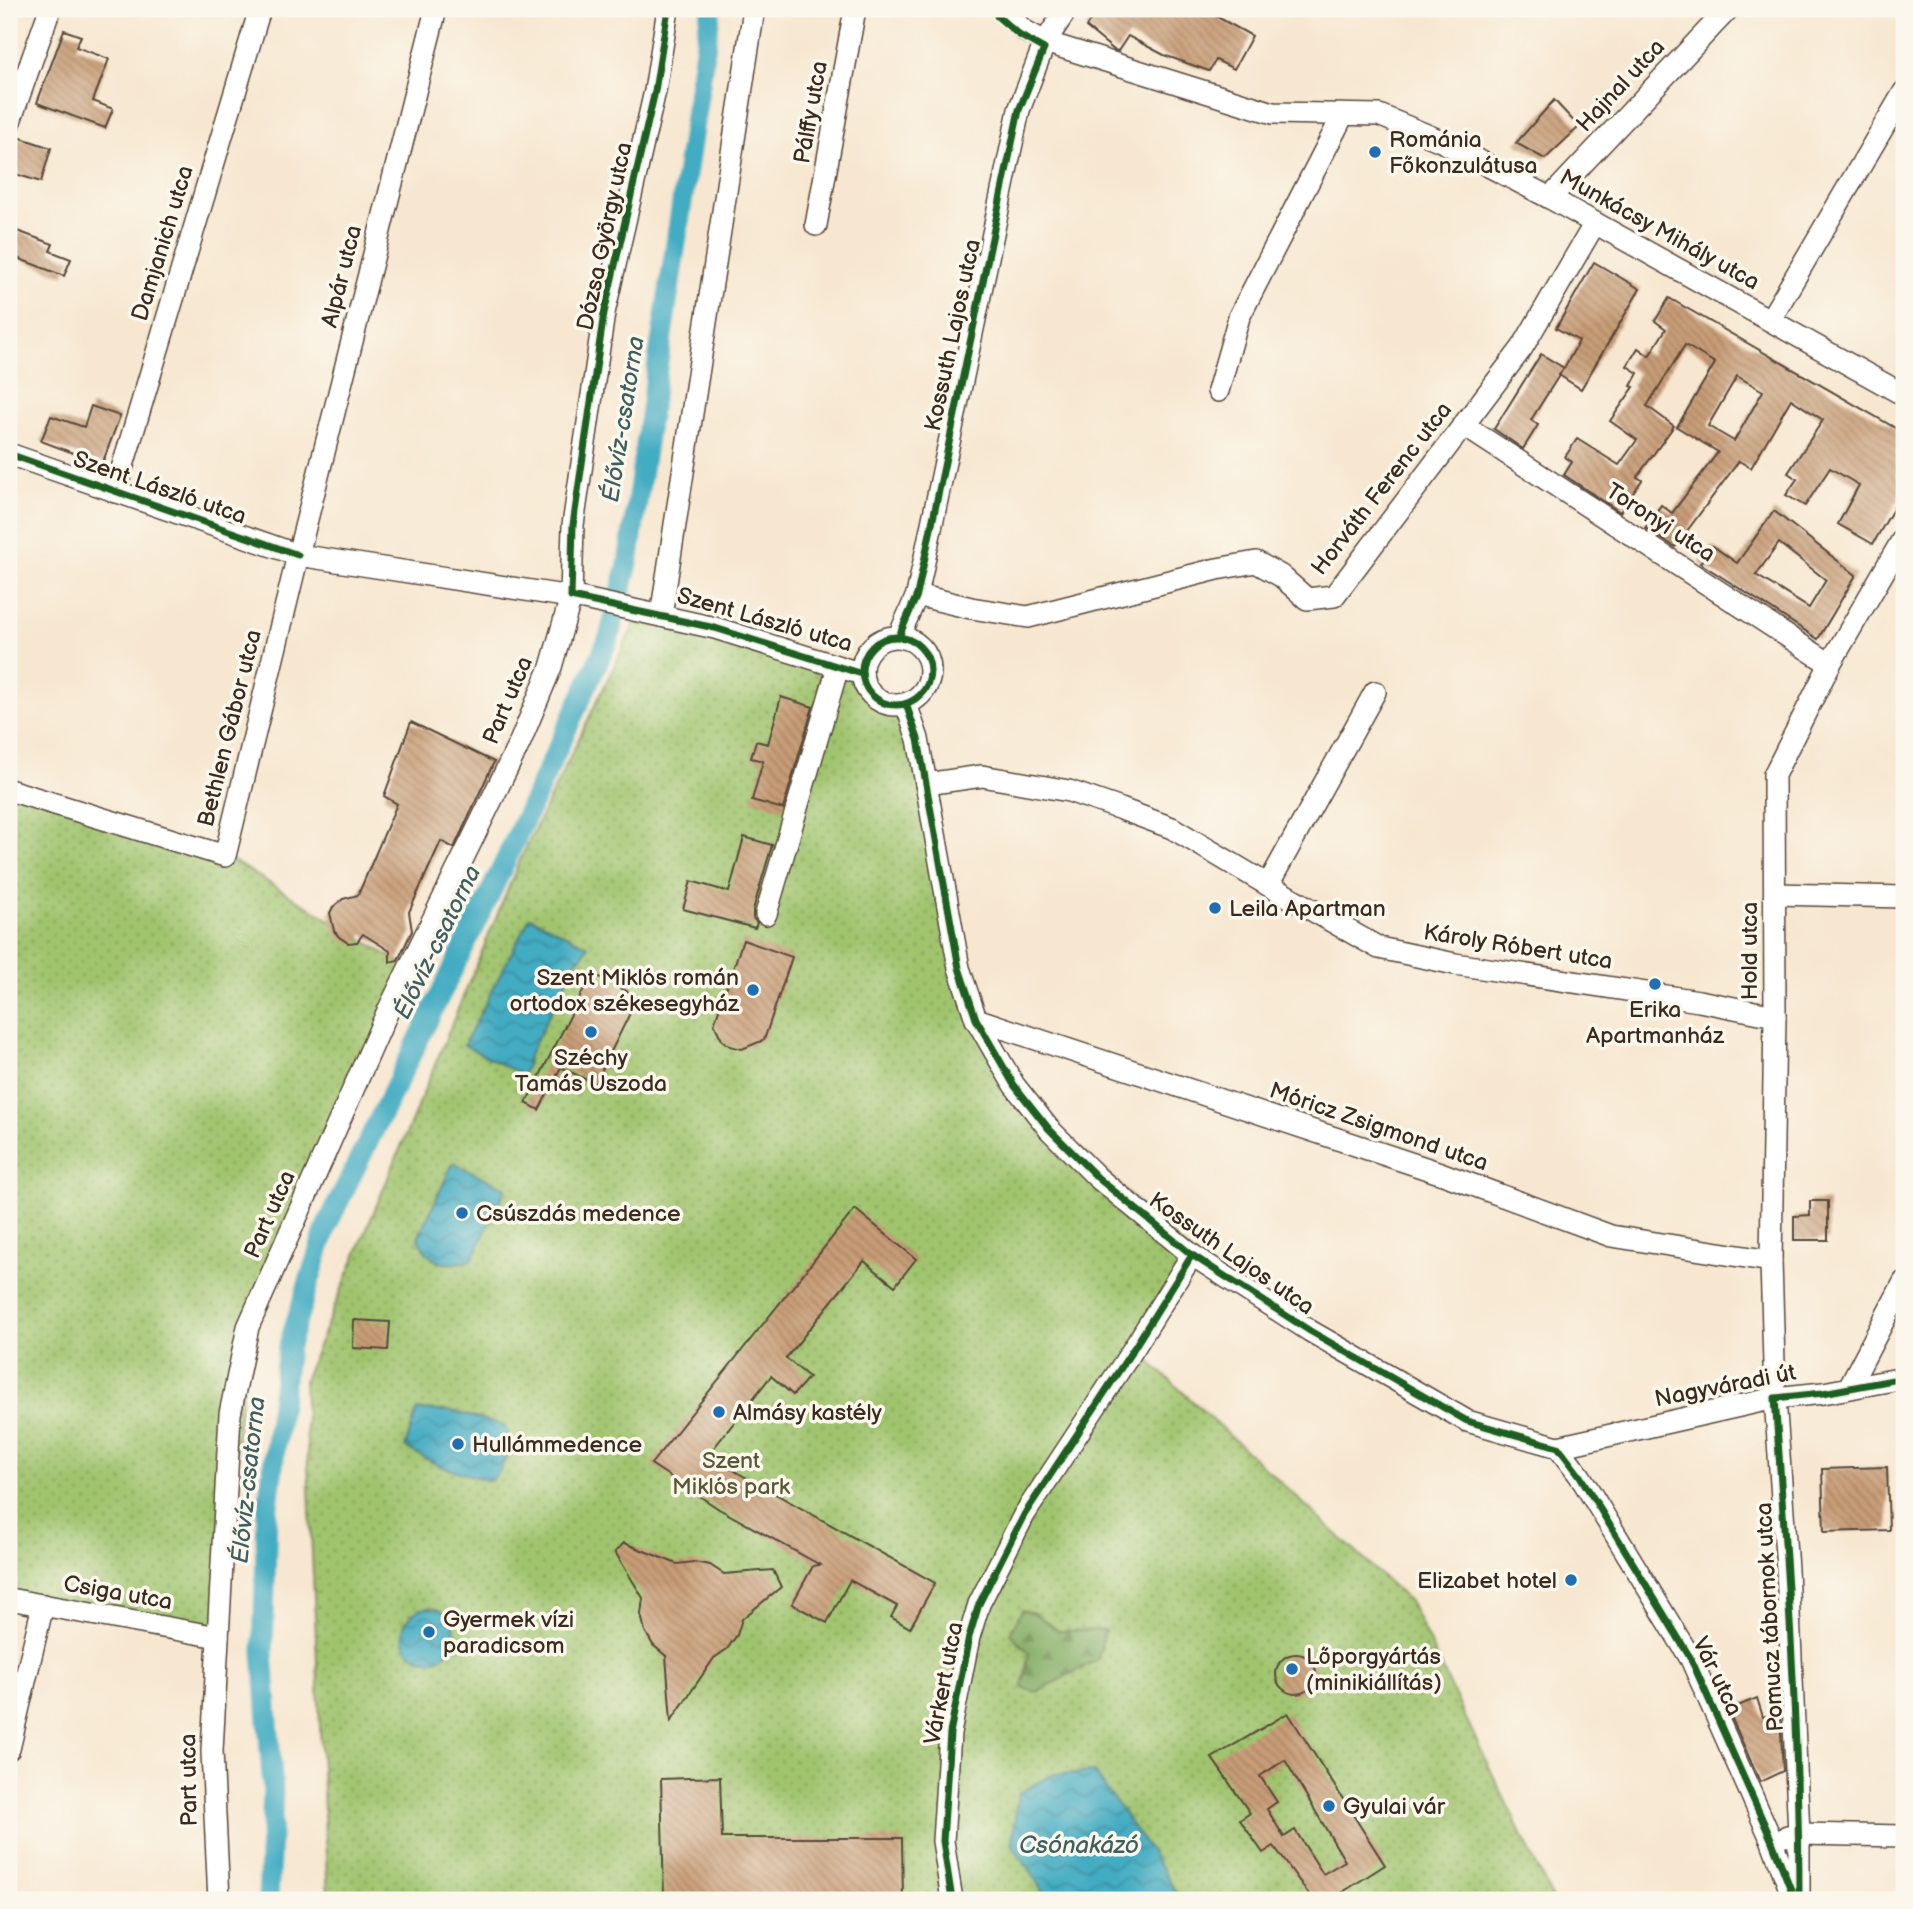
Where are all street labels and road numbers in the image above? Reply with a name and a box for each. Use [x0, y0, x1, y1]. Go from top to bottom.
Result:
street label: Hajnal utca [1571, 33, 1671, 138]
street label: Pálffy utca [788, 59, 834, 166]
street label: Dózsa György utca [571, 140, 639, 333]
street label: Damjanich utca [126, 162, 200, 324]
street label: Munkácsy Mihály utca [1555, 163, 1764, 296]
street label: Alpár utca [316, 222, 368, 330]
street label: Kossuth Lajos utca [919, 237, 987, 434]
street label: Horváth Ferenc utca [1306, 396, 1458, 581]
street label: Szent László utca [69, 445, 250, 531]
street label: Toronyi utca [1601, 477, 1720, 569]
street label: Szent László utca [674, 582, 856, 658]
street label: Bethlen Gábor utca [192, 627, 268, 830]
street label: Part utca [477, 652, 539, 749]
street label: Hold utca [1736, 902, 1764, 1000]
street label: Károly Róbert utca [1421, 918, 1614, 976]
street label: Móricz Zsigmond utca [1266, 1076, 1492, 1177]
street label: Part utca [238, 1166, 302, 1263]
street label: Kossuth Lajos utca [1143, 1186, 1319, 1321]
street label: Nagyváradi út [1652, 1359, 1798, 1413]
street label: Pomucz tábornok utca [1750, 1502, 1790, 1732]
street label: Csiga utca [61, 1570, 174, 1616]
street label: Várkert utca [918, 1619, 970, 1747]
street label: Vár utca [1686, 1632, 1748, 1721]
street label: Part utca [174, 1733, 204, 1827]

